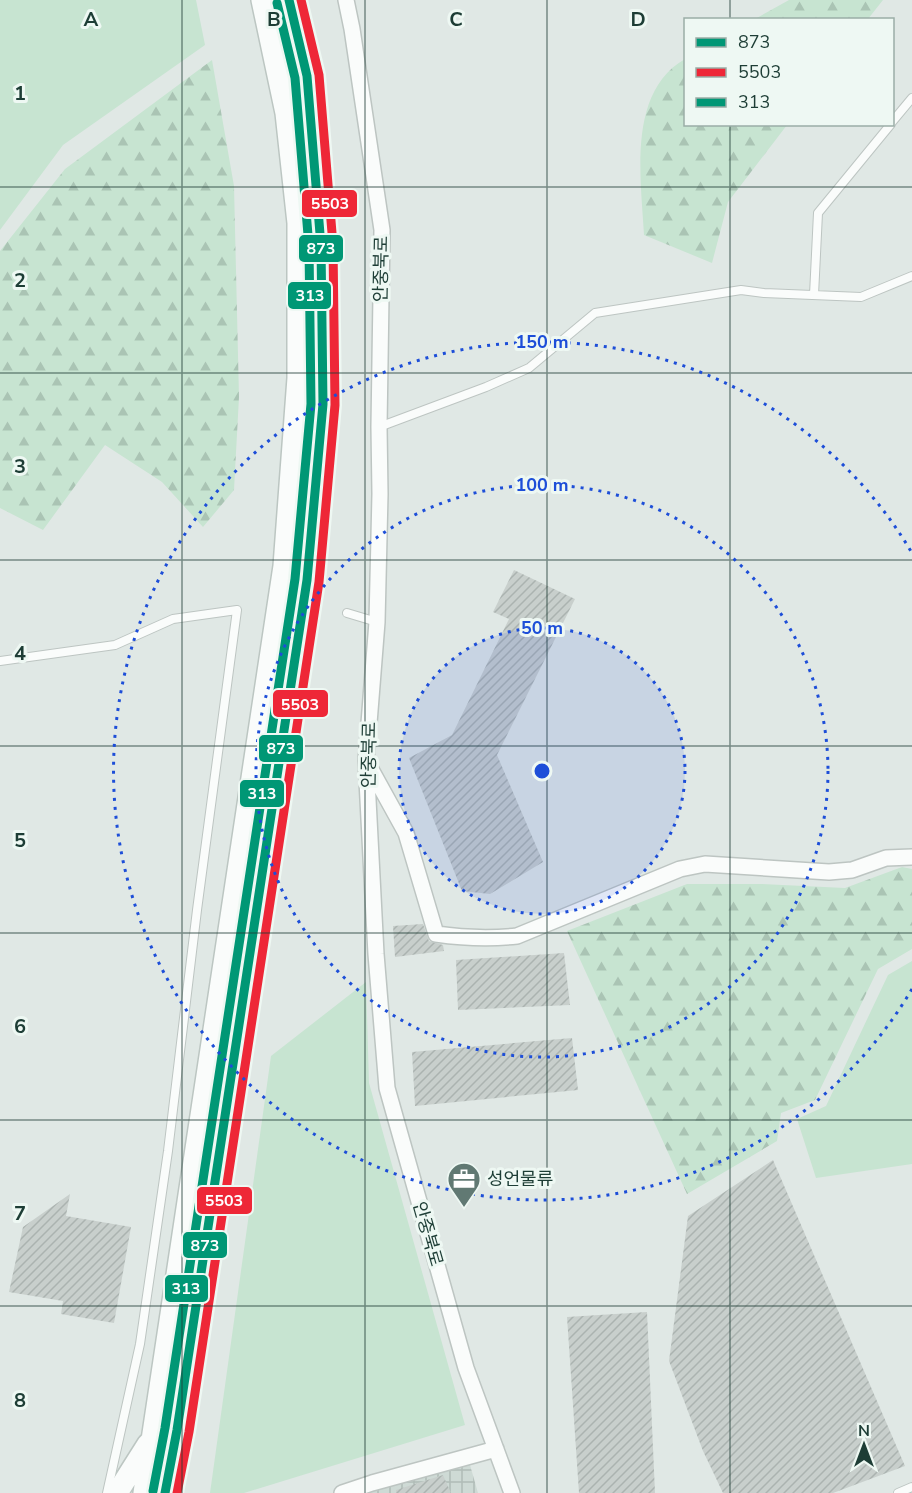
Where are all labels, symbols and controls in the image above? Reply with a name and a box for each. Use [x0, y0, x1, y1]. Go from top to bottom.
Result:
text: A [84, 6, 99, 33]
text: B [267, 6, 281, 33]
text: C [449, 6, 463, 33]
text: D [630, 6, 646, 33]
legend [684, 18, 894, 126]
text: 873 [738, 30, 770, 54]
text: 5503 [738, 60, 781, 84]
text: 1 [14, 80, 26, 107]
text: 313 [738, 90, 770, 114]
line badge: 5503 [301, 189, 358, 218]
text: 5503 [311, 193, 349, 215]
line badge: 873 [298, 234, 344, 263]
street label: 안중북로 [368, 236, 394, 302]
text: 873 [307, 238, 335, 260]
text: 2 [14, 267, 26, 294]
line badge: 313 [287, 281, 332, 310]
text: 313 [296, 285, 324, 307]
text: 150 m [515, 330, 569, 354]
text: 3 [14, 453, 26, 480]
text: 100 m [515, 473, 569, 497]
text: 50 m [521, 616, 563, 640]
text: 4 [14, 640, 26, 667]
line badge: 5503 [272, 689, 329, 718]
text: 5503 [281, 694, 319, 716]
street label: 안중북로 [356, 722, 382, 788]
line badge: 873 [258, 734, 304, 763]
text: 873 [267, 738, 295, 760]
centre of rings [532, 761, 552, 781]
line badge: 313 [239, 779, 285, 808]
text: 313 [248, 783, 276, 805]
text: 5 [14, 827, 26, 854]
text: 6 [14, 1013, 26, 1040]
office icon: 성언물류 [446, 1161, 482, 1208]
place label: 성언물류 [487, 1167, 553, 1191]
line badge: 5503 [196, 1186, 253, 1215]
text: 5503 [205, 1190, 243, 1212]
street label: 안중북로 [407, 1199, 449, 1269]
text: 7 [14, 1200, 26, 1227]
line badge: 873 [182, 1231, 228, 1259]
text: 873 [191, 1235, 219, 1257]
line badge: 313 [164, 1274, 209, 1303]
text: 313 [172, 1278, 200, 1300]
text: 8 [14, 1387, 26, 1414]
north arrow [834, 1415, 894, 1475]
text: N [858, 1420, 870, 1442]

